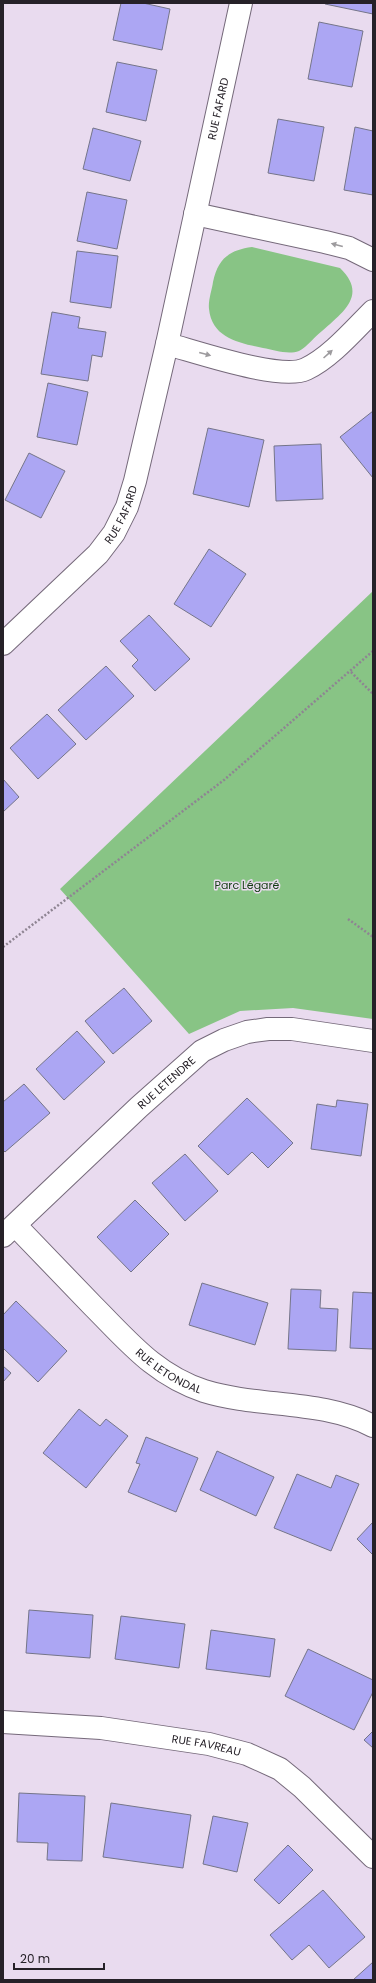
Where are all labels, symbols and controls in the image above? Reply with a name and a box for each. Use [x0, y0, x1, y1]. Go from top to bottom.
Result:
street label: RUE FAFARD [204, 76, 233, 141]
one-way arrow [331, 242, 343, 248]
one-way arrow [322, 350, 333, 359]
one-way arrow [199, 351, 211, 357]
street label: RUE FAFARD [100, 483, 141, 547]
park label: Parc Légaré [215, 877, 280, 893]
street label: RUE LETENDRE [134, 1053, 199, 1113]
street label: RUE LETONDAL [132, 1344, 204, 1398]
street label: RUE FAVREAU [171, 1731, 243, 1760]
scale bar [14, 1945, 104, 1971]
text: 20 m [20, 1950, 50, 1967]

